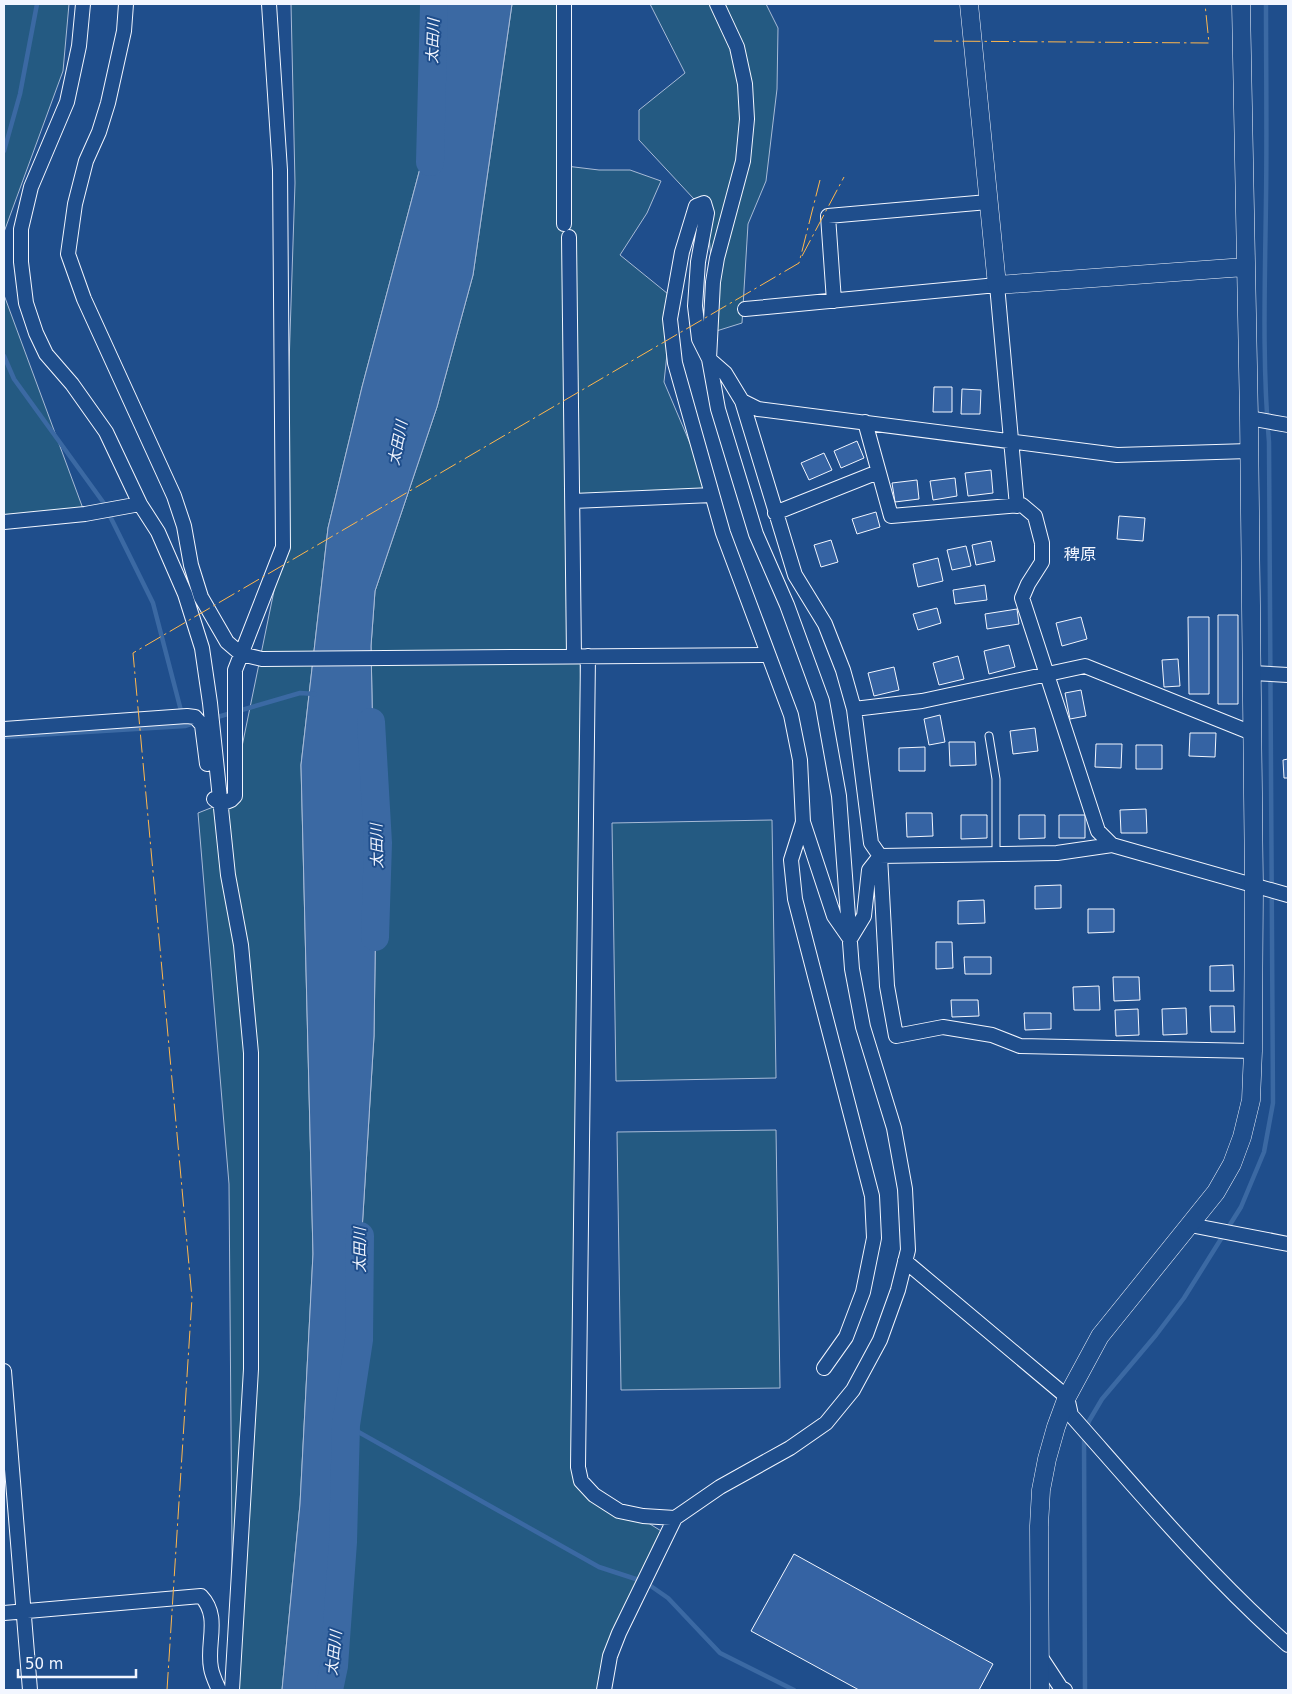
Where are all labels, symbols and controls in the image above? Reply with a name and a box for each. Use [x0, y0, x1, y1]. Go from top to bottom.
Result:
water label: 太田川 [423, 16, 443, 64]
water label: 太田川 [385, 417, 412, 467]
district label: 稗原 [1064, 545, 1096, 564]
water label: 太田川 [368, 821, 386, 869]
water label: 太田川 [351, 1226, 369, 1273]
water label: 太田川 [323, 1628, 346, 1676]
scale bar [18, 1646, 135, 1678]
text: 50 m [25, 1655, 63, 1673]

